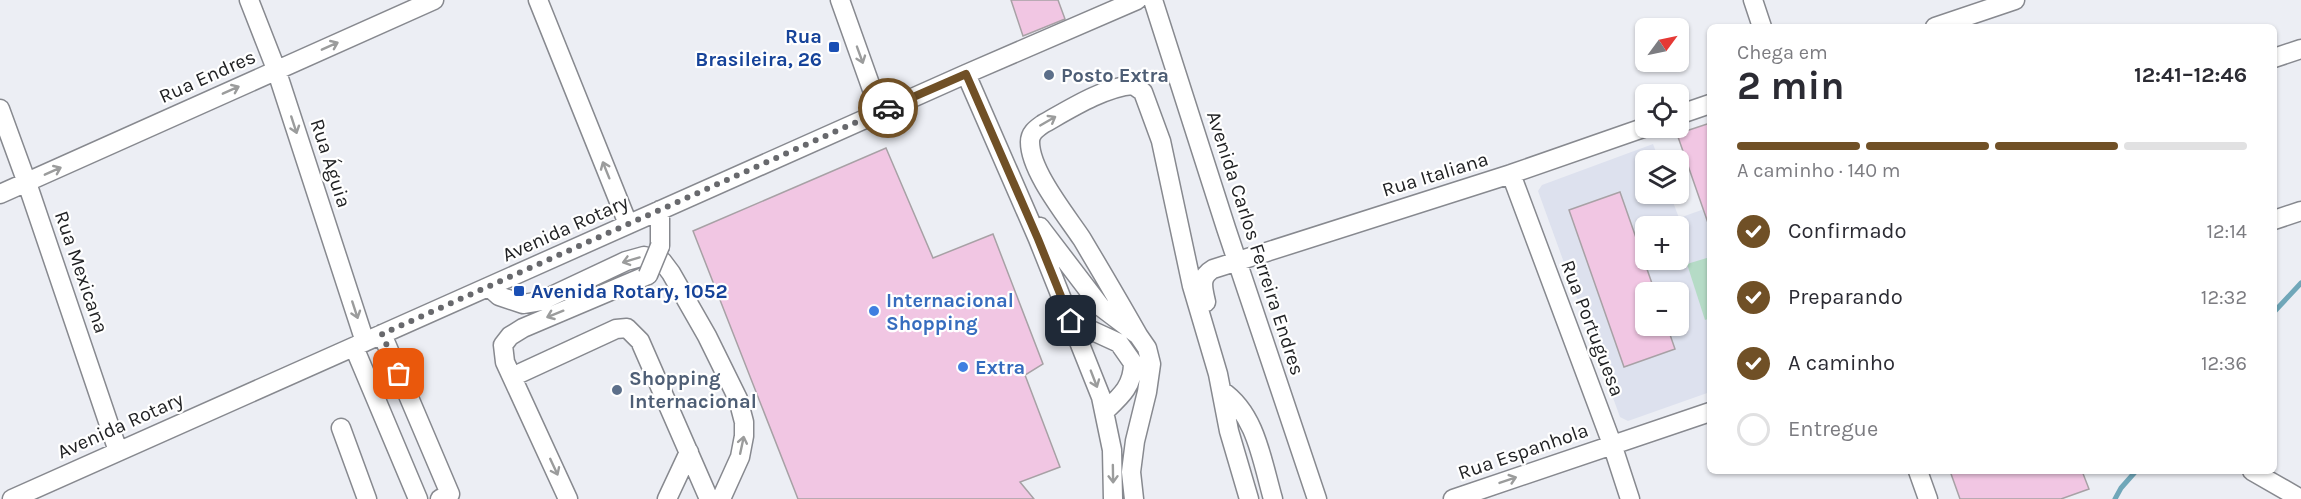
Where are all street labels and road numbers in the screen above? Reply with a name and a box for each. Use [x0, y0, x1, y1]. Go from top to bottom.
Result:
street label: Rua Endres [155, 45, 259, 108]
street label: Avenida Carlos Ferreira Endres [1202, 108, 1309, 378]
street label: Rua Águia [305, 116, 357, 210]
street label: Rua Italiana [1379, 147, 1491, 202]
street label: Avenida Rotary [499, 190, 632, 266]
street label: Rua Mexicana [50, 208, 113, 336]
street label: Rua Portuguesa [1556, 257, 1629, 400]
street label: Avenida Rotary [54, 387, 187, 463]
street label: Rua Espanhola [1455, 418, 1591, 485]

